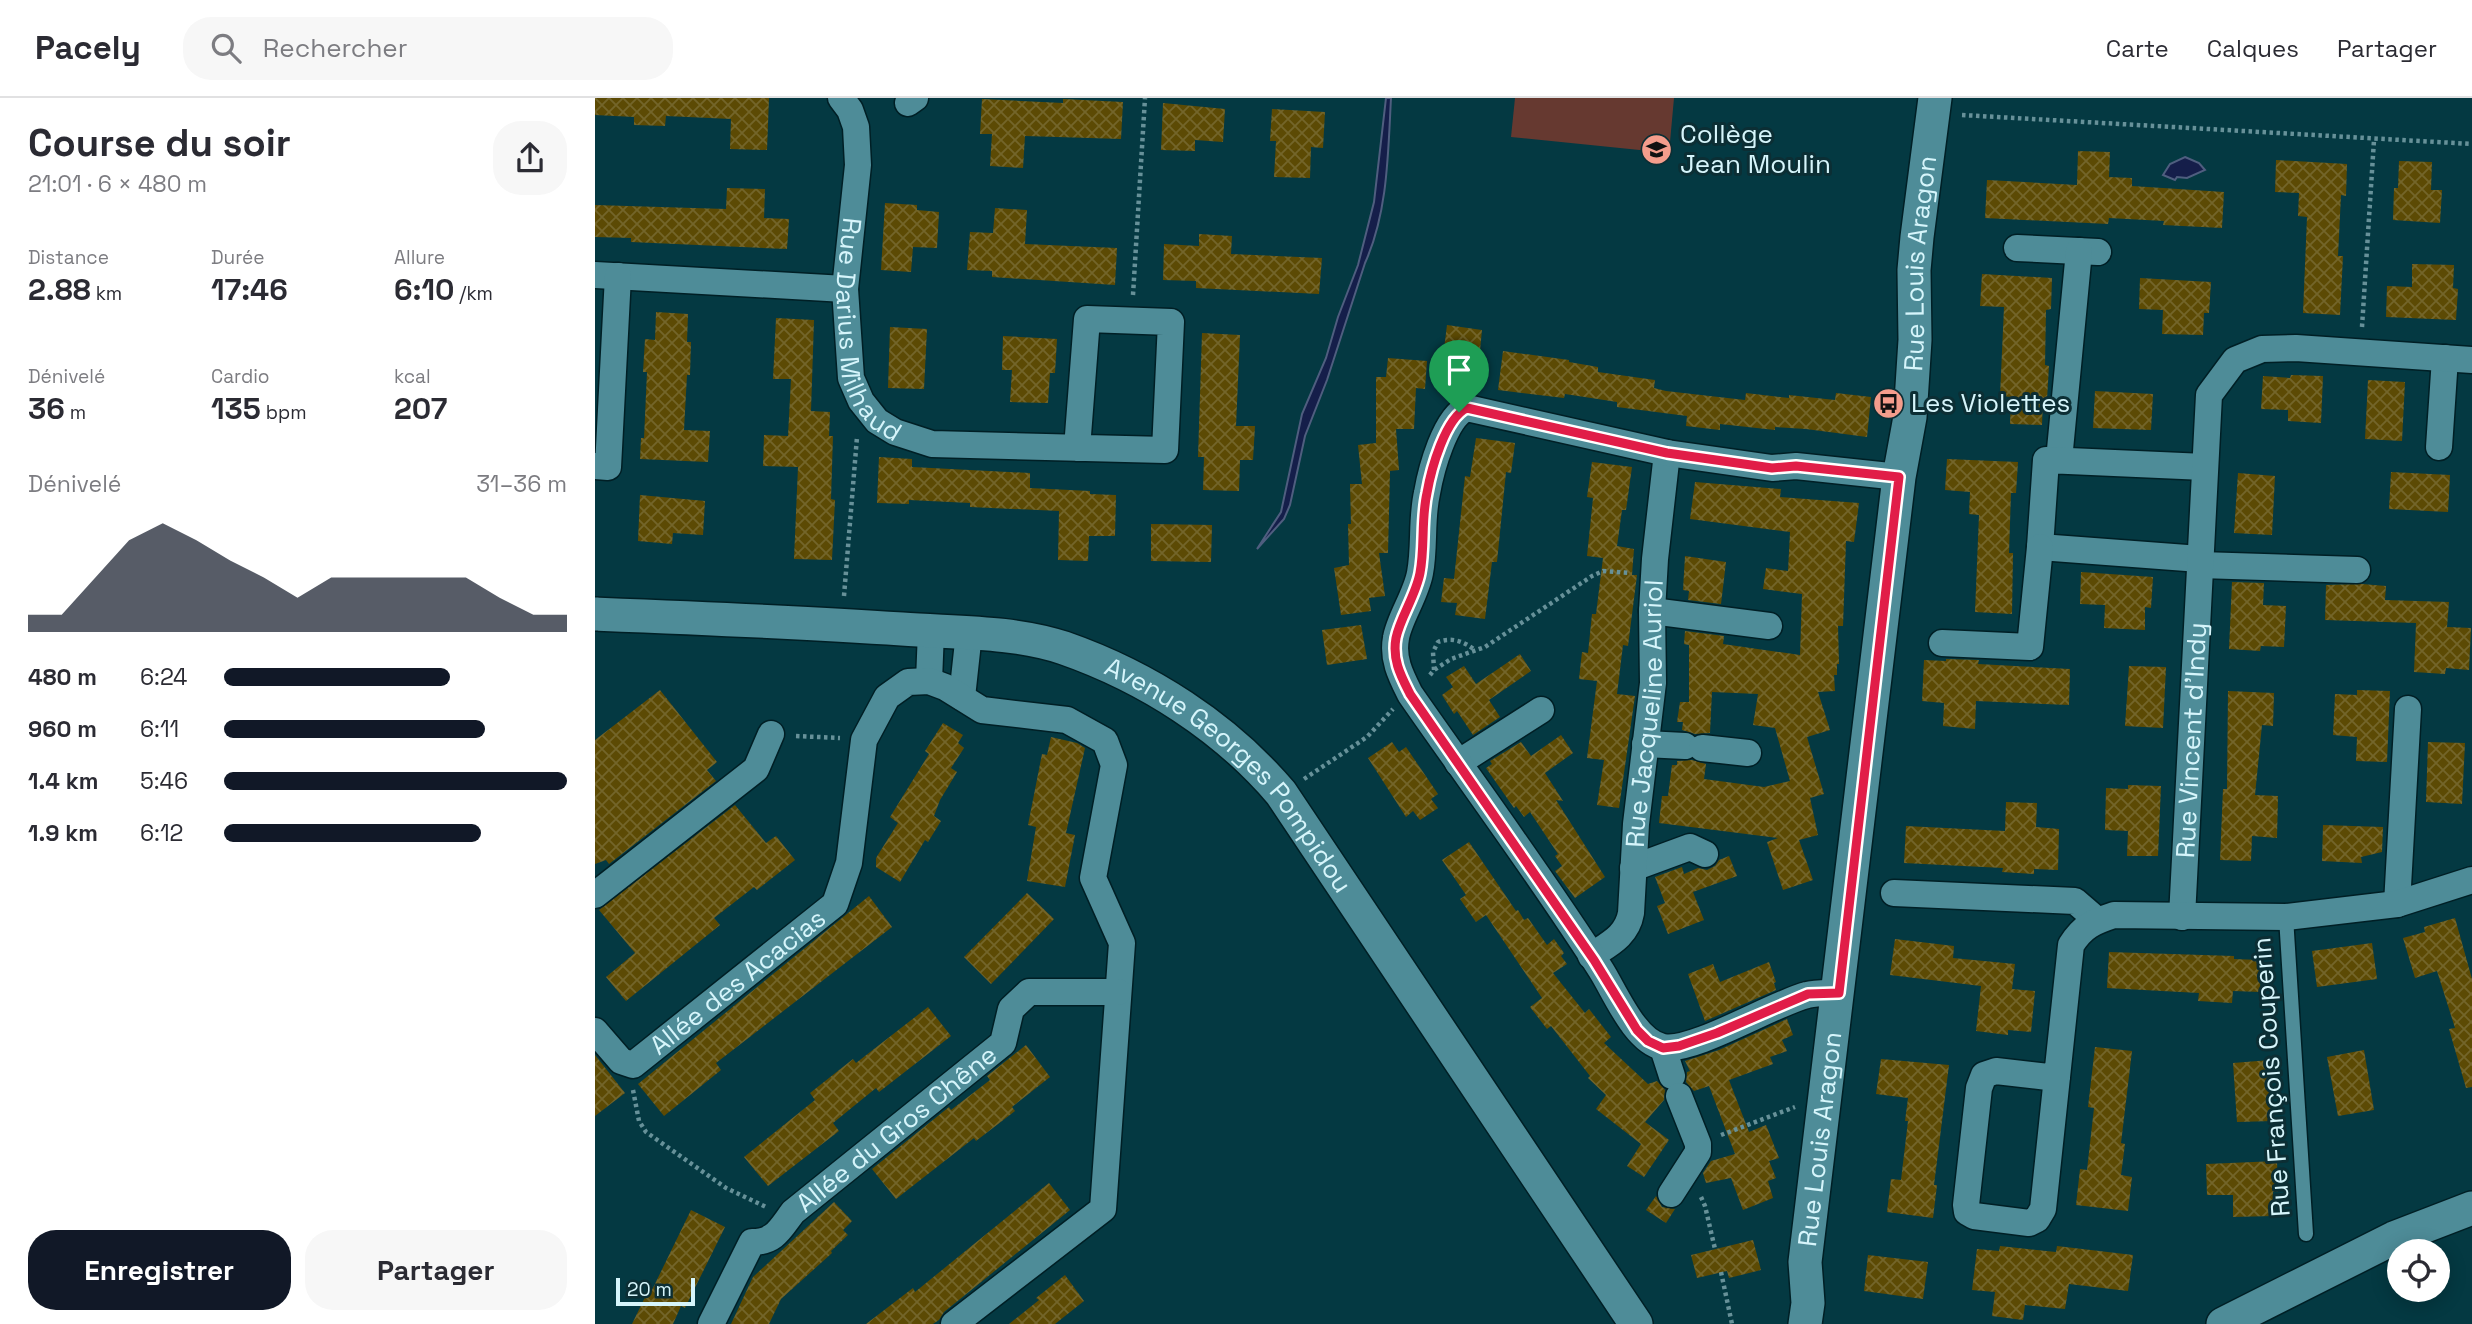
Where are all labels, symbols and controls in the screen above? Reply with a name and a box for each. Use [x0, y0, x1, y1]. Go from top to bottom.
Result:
search box [183, 17, 673, 80]
text: Pacely [35, 27, 141, 69]
icon: search [207, 29, 245, 67]
text: Rechercher [263, 31, 408, 65]
text: Carte [2106, 33, 2169, 64]
text: Calques [2207, 33, 2299, 64]
text: Partager [2337, 33, 2437, 64]
place label: Collège Jean Moulin [1680, 117, 1831, 181]
text: Course du soir [28, 119, 291, 167]
button: share [493, 121, 567, 195]
school or university icon: Collège Jean Moulin [1640, 132, 1674, 166]
street label: Rue Louis Aragon [1896, 154, 1944, 372]
text: 21:01 · 6 × 480 m [28, 169, 207, 199]
street label: Rue Darius Milhaud [828, 216, 908, 449]
text: Distance [28, 245, 109, 270]
text: Durée [211, 245, 265, 270]
text: Allure [394, 245, 445, 270]
text: 2.88 [28, 270, 91, 309]
text: 17:46 [211, 270, 288, 309]
text: 6:10 [394, 270, 454, 309]
text: km [91, 281, 122, 306]
text: /km [454, 281, 493, 306]
pin [1429, 340, 1489, 412]
icon: arrive [1440, 351, 1478, 389]
text: Dénivelé [28, 364, 105, 389]
text: Cardio [211, 364, 270, 389]
text: kcal [394, 364, 431, 389]
bus stop icon: Les Violettes [1871, 386, 1905, 420]
place label: Les Violettes [1911, 386, 2070, 420]
text: 36 [28, 389, 65, 428]
text: 135 [211, 389, 261, 428]
text: 207 [394, 389, 447, 428]
text: m [65, 400, 86, 425]
text: bpm [261, 400, 307, 425]
text: Dénivelé [28, 469, 121, 499]
text: 31–36 m [476, 469, 567, 499]
street label: Rue Jacqueline Auriol [1618, 579, 1671, 848]
street label: Rue Vincent d'Indy [2168, 622, 2214, 859]
street label: Avenue Georges Pompidou [1099, 649, 1360, 899]
text: 480 m [28, 662, 97, 692]
text: 6:24 [140, 662, 187, 692]
text: 960 m [28, 714, 97, 744]
text: 6:11 [140, 714, 179, 744]
text: 1.4 km [28, 766, 98, 796]
text: 5:46 [140, 766, 188, 796]
text: 1.9 km [28, 818, 98, 848]
text: 6:12 [140, 818, 183, 848]
street label: Allée des Acacias [643, 901, 833, 1062]
street label: Rue François Couperin [2244, 936, 2298, 1218]
street label: Rue Louis Aragon [1790, 1030, 1849, 1248]
street label: Allée du Gros Chêne [789, 1038, 1004, 1220]
button: Enregistrer [28, 1230, 291, 1310]
button: Partager [305, 1230, 567, 1310]
map controls [2387, 1239, 2450, 1302]
button: locate [2387, 1239, 2450, 1302]
scale bar [616, 1275, 695, 1307]
text: 20 m [627, 1277, 672, 1302]

